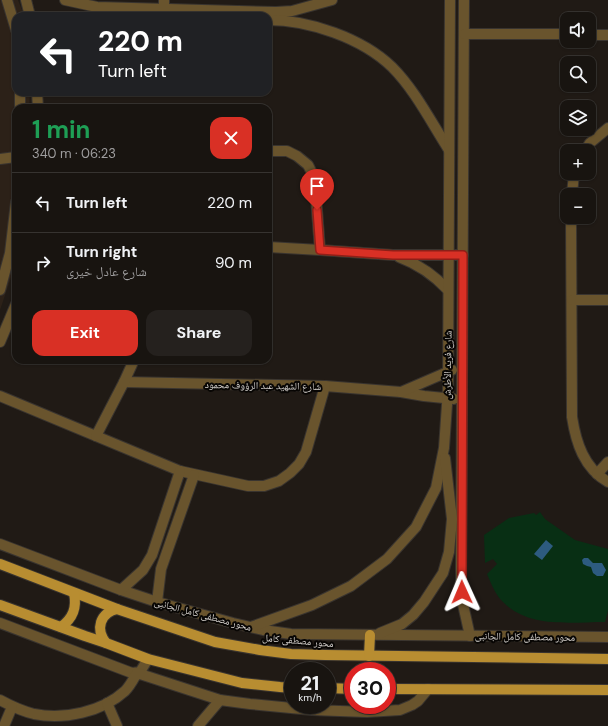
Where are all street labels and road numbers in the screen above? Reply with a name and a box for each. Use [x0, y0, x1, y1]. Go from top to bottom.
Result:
street label: شارع فريد الأطرش [440, 330, 455, 400]
street label: شارع الشهيد عبد الرؤوف محمود [205, 378, 322, 393]
street label: محور مصطفى كامل الجانبى [153, 595, 254, 634]
street label: محور مصطفى كامل الجانبى [475, 629, 576, 644]
street label: محور مصطفى كامل [262, 631, 335, 650]

